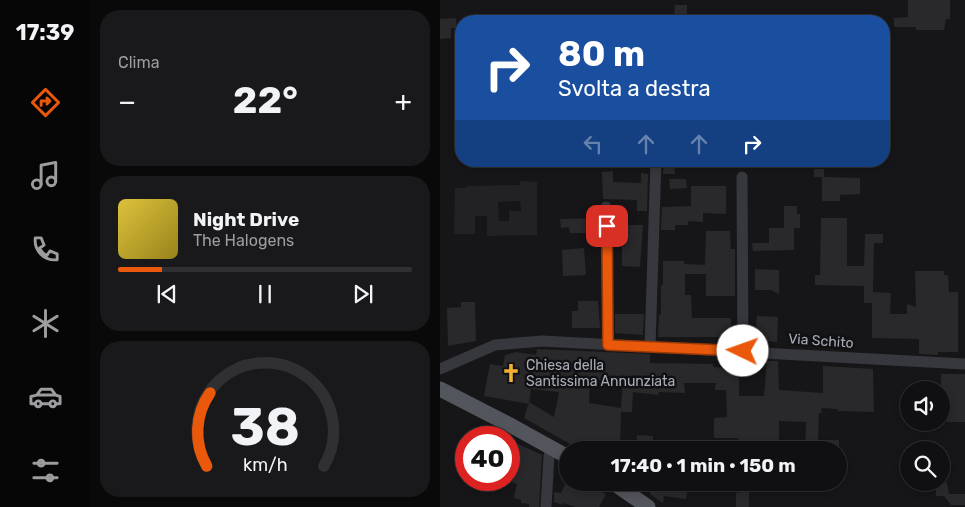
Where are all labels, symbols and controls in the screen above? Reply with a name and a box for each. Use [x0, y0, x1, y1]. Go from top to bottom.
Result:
text: 17:39 [16, 19, 74, 46]
text: 80 m [558, 33, 645, 75]
icon: right [475, 35, 540, 100]
text: Clima [118, 53, 159, 72]
text: Svolta a destra [558, 75, 711, 102]
text: 22° [233, 77, 298, 123]
icon: directions [28, 85, 63, 120]
text: − [118, 85, 136, 118]
text: + [395, 85, 412, 118]
icon: left [579, 130, 607, 158]
icon: ahead [632, 130, 660, 158]
icon: ahead [685, 130, 713, 158]
icon: right [738, 130, 766, 158]
icon: music [28, 158, 63, 193]
pin [586, 205, 628, 247]
text: Night Drive [193, 208, 299, 231]
icon: arrive [593, 212, 621, 240]
text: The Halogens [193, 231, 294, 250]
icon: phone [28, 232, 63, 267]
icon: previous [153, 280, 181, 308]
icon: pause [251, 280, 279, 308]
icon: next [349, 280, 377, 308]
icon: climate [28, 306, 63, 341]
position arrow [716, 324, 768, 376]
street label: Via Schito [788, 330, 854, 352]
place label: Chiesa della Santissima Annunziata [526, 357, 675, 390]
church icon: Chiesa della Santissima Annunziata [500, 362, 522, 384]
icon: car [28, 379, 63, 414]
map controls [900, 381, 950, 491]
button: sound [900, 381, 950, 431]
text: 38 [230, 396, 300, 458]
speed limit sign: 40 [455, 426, 520, 491]
button: search [900, 441, 950, 491]
icon: filters [28, 453, 63, 488]
text: km/h [243, 454, 287, 475]
text: 17:40 · 1 min · 150 m [610, 454, 796, 477]

